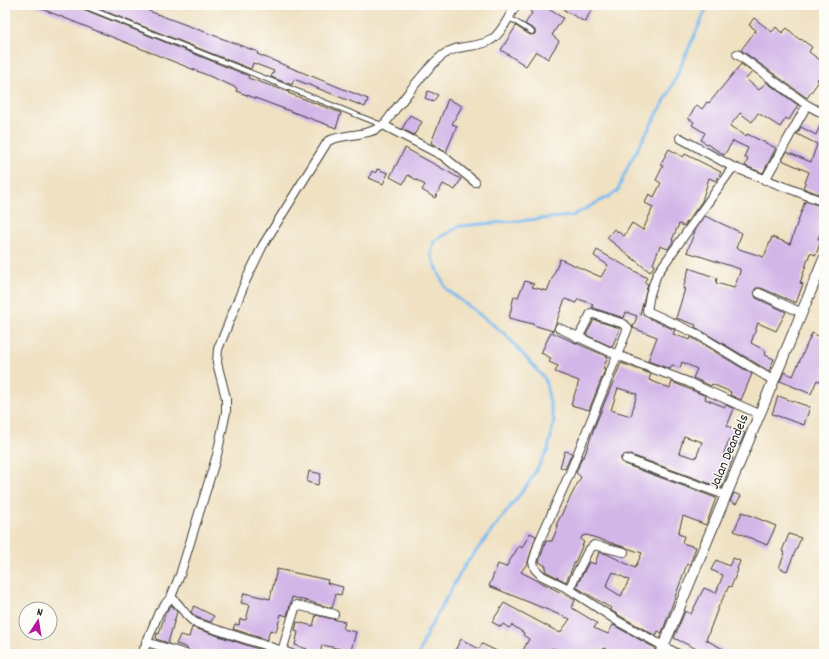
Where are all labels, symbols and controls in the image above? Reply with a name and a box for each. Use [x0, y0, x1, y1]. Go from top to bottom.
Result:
street label: Jalan Deandels [705, 411, 755, 492]
north arrow [18, 601, 58, 641]
text: N [35, 605, 45, 622]

